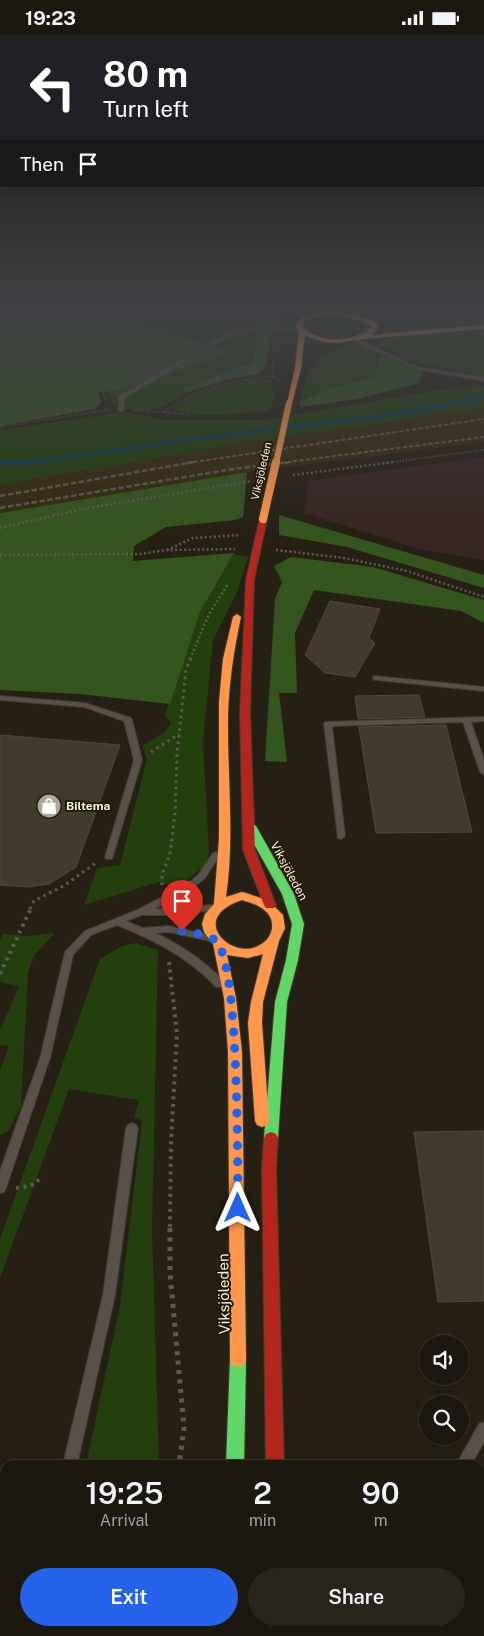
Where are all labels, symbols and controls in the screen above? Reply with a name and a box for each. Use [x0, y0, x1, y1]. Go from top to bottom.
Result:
text: 19:23 [25, 7, 76, 29]
text: 80 m [103, 54, 188, 95]
icon: left [20, 55, 85, 120]
text: Turn left [103, 96, 189, 122]
icon: arrive [74, 150, 102, 178]
text: Then [20, 153, 64, 175]
street label: Viksjöleden [248, 441, 274, 501]
shop icon: Biltema [36, 793, 62, 819]
place label: Biltema [66, 799, 110, 813]
street label: Viksjöleden [268, 839, 310, 903]
pin [161, 880, 203, 931]
icon: arrive [168, 887, 196, 915]
position arrow [211, 1181, 263, 1233]
street label: Viksjöleden [214, 1253, 233, 1335]
map controls [419, 1335, 469, 1445]
button: sound [419, 1335, 469, 1385]
button: search [419, 1395, 469, 1445]
text: 19:25 [85, 1475, 164, 1511]
text: 2 [253, 1475, 272, 1511]
text: 90 [362, 1475, 400, 1511]
text: Arrival [100, 1511, 149, 1530]
text: min [249, 1511, 276, 1530]
text: m [374, 1511, 387, 1530]
button: Exit [20, 1568, 238, 1626]
button: Share [248, 1568, 465, 1626]

